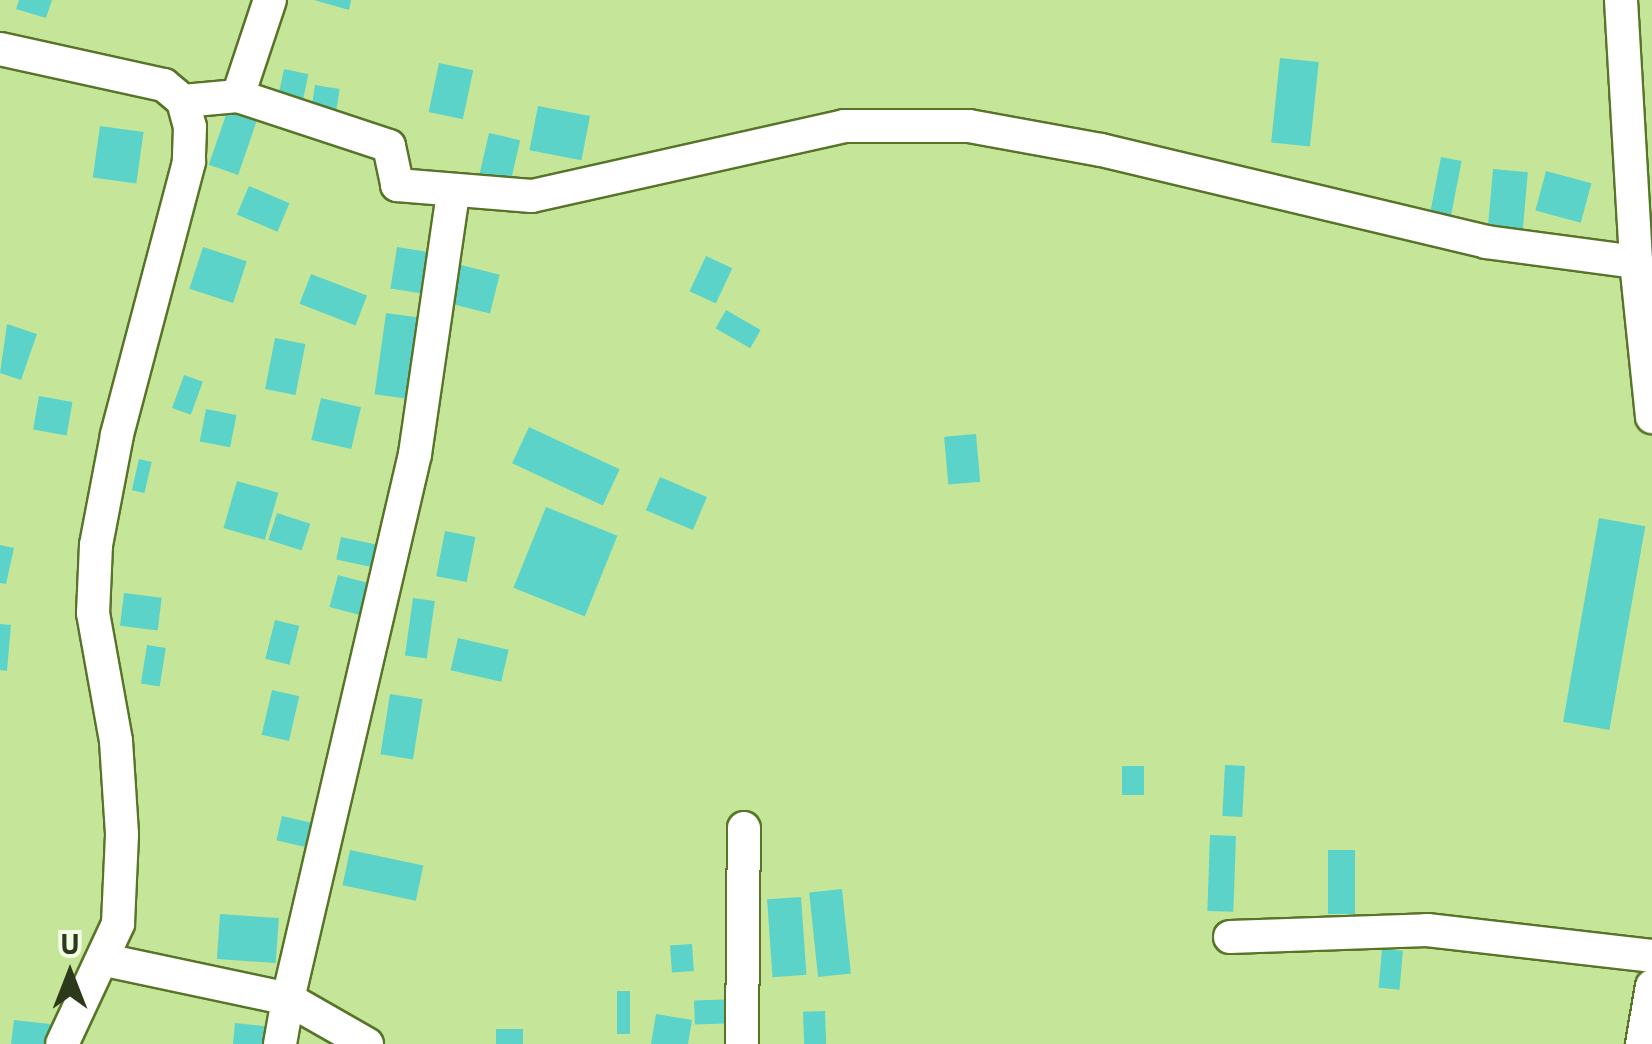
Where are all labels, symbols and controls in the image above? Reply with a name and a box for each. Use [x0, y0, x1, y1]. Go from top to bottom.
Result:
north arrow [20, 924, 120, 1024]
text: U [60, 925, 80, 962]

